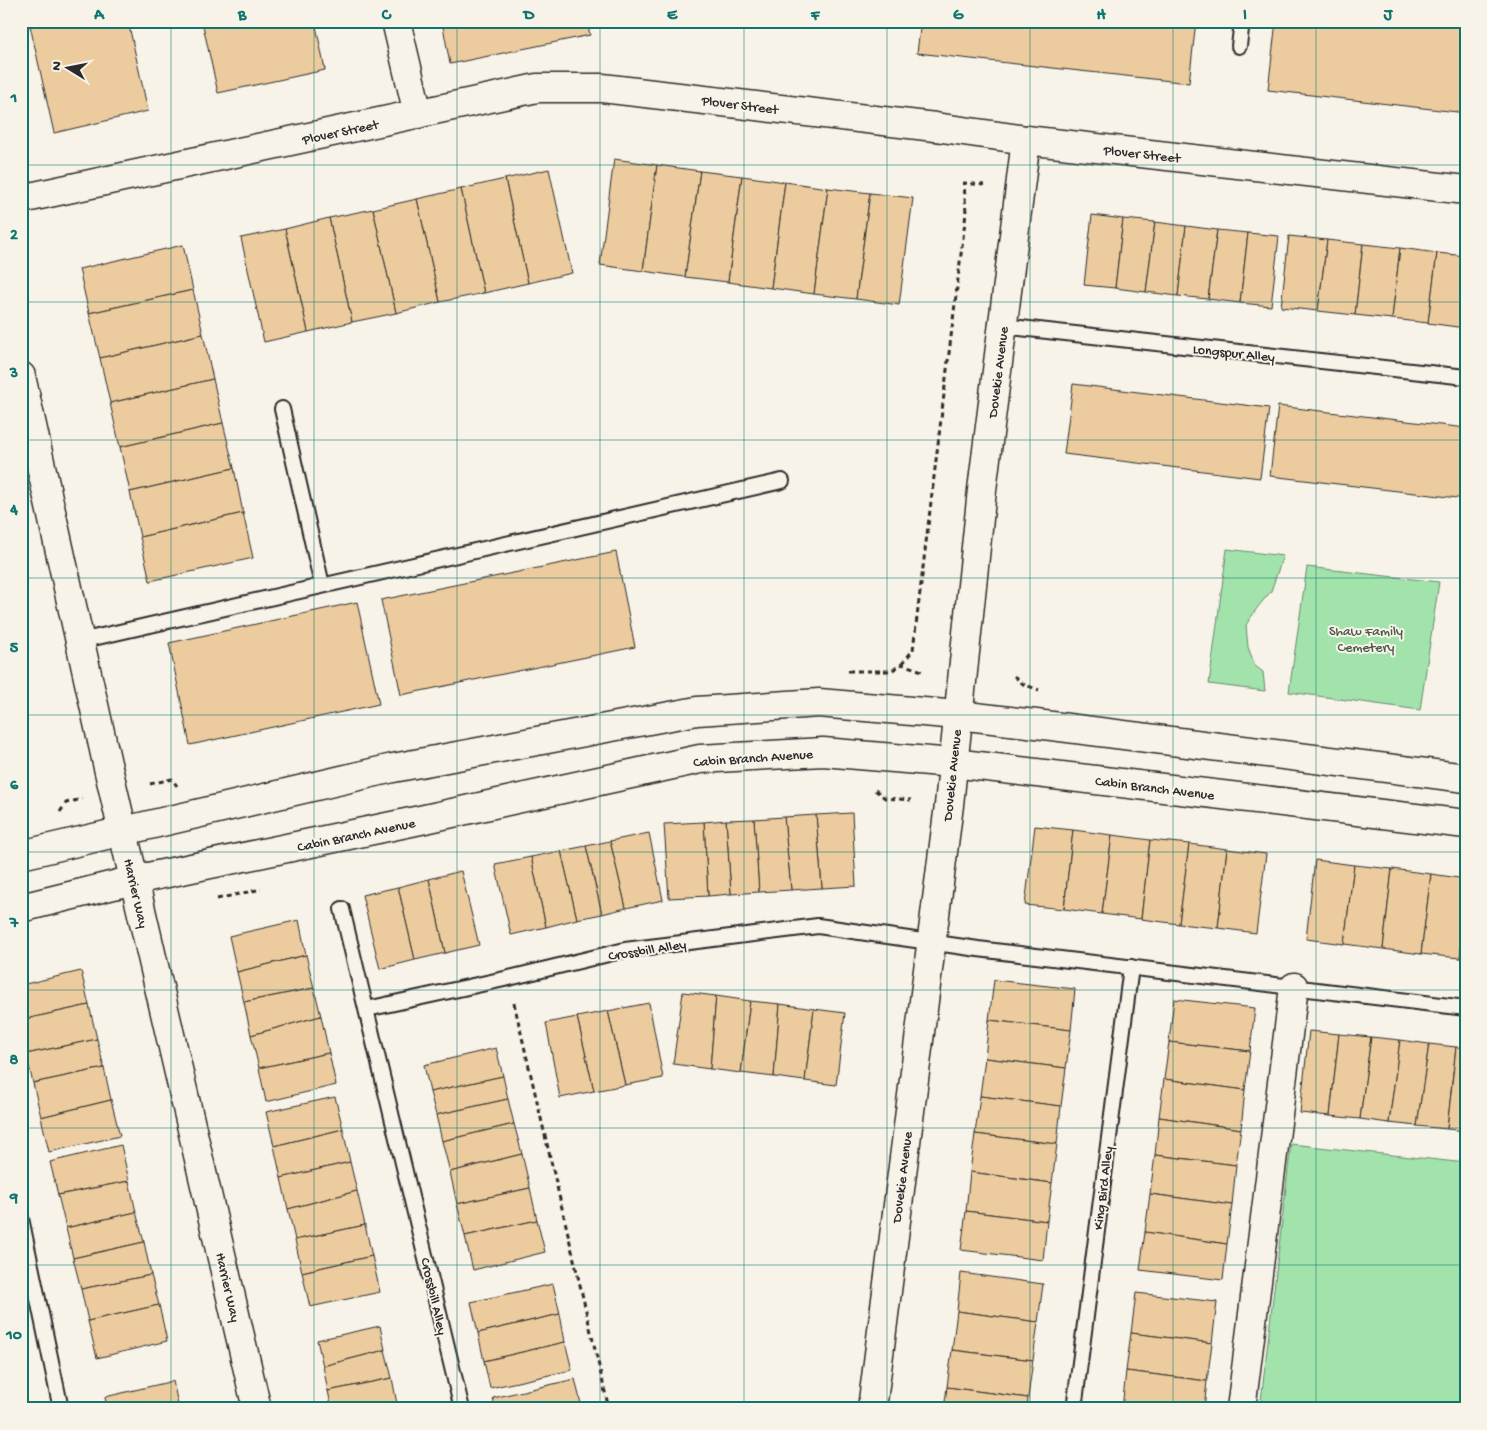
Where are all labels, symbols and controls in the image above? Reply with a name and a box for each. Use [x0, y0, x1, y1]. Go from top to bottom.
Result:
text: A [93, 7, 105, 26]
text: B [237, 7, 247, 26]
text: C [381, 7, 392, 26]
text: D [522, 7, 535, 26]
text: E [667, 7, 678, 26]
text: F [810, 7, 821, 26]
text: G [953, 7, 964, 26]
text: H [1096, 7, 1106, 26]
text: I [1243, 7, 1247, 26]
text: J [1383, 7, 1394, 26]
north arrow [42, 42, 92, 92]
text: N [48, 60, 67, 72]
text: 1 [10, 90, 17, 109]
street label: Plover Street [699, 93, 780, 120]
street label: Plover Street [300, 117, 381, 150]
street label: Plover Street [1102, 143, 1182, 168]
text: 2 [10, 227, 18, 246]
street label: Dovekie Avenue [985, 325, 1014, 420]
street label: Longspur Alley [1192, 342, 1276, 367]
text: 3 [9, 365, 18, 384]
text: 4 [9, 502, 18, 521]
park label: Shaw Family Cemetery [1329, 624, 1403, 657]
text: 5 [10, 640, 19, 659]
street label: Dovekie Avenue [940, 728, 967, 823]
street label: Cabin Branch Avenue [693, 747, 814, 772]
street label: Cabin Branch Avenue [1094, 774, 1216, 805]
text: 6 [10, 777, 19, 796]
street label: Cabin Branch Avenue [296, 815, 418, 857]
street label: Harrier Way [118, 857, 151, 930]
text: 7 [9, 915, 19, 934]
street label: Crossbill Alley [607, 937, 688, 966]
text: 8 [10, 1052, 19, 1071]
street label: Dovekie Avenue [889, 1130, 918, 1225]
street label: King Bird Alley [1091, 1146, 1118, 1231]
text: 9 [9, 1190, 18, 1209]
street label: Harrier Way [210, 1251, 243, 1324]
street label: Crossbill Alley [415, 1256, 450, 1337]
text: 10 [5, 1327, 22, 1346]

